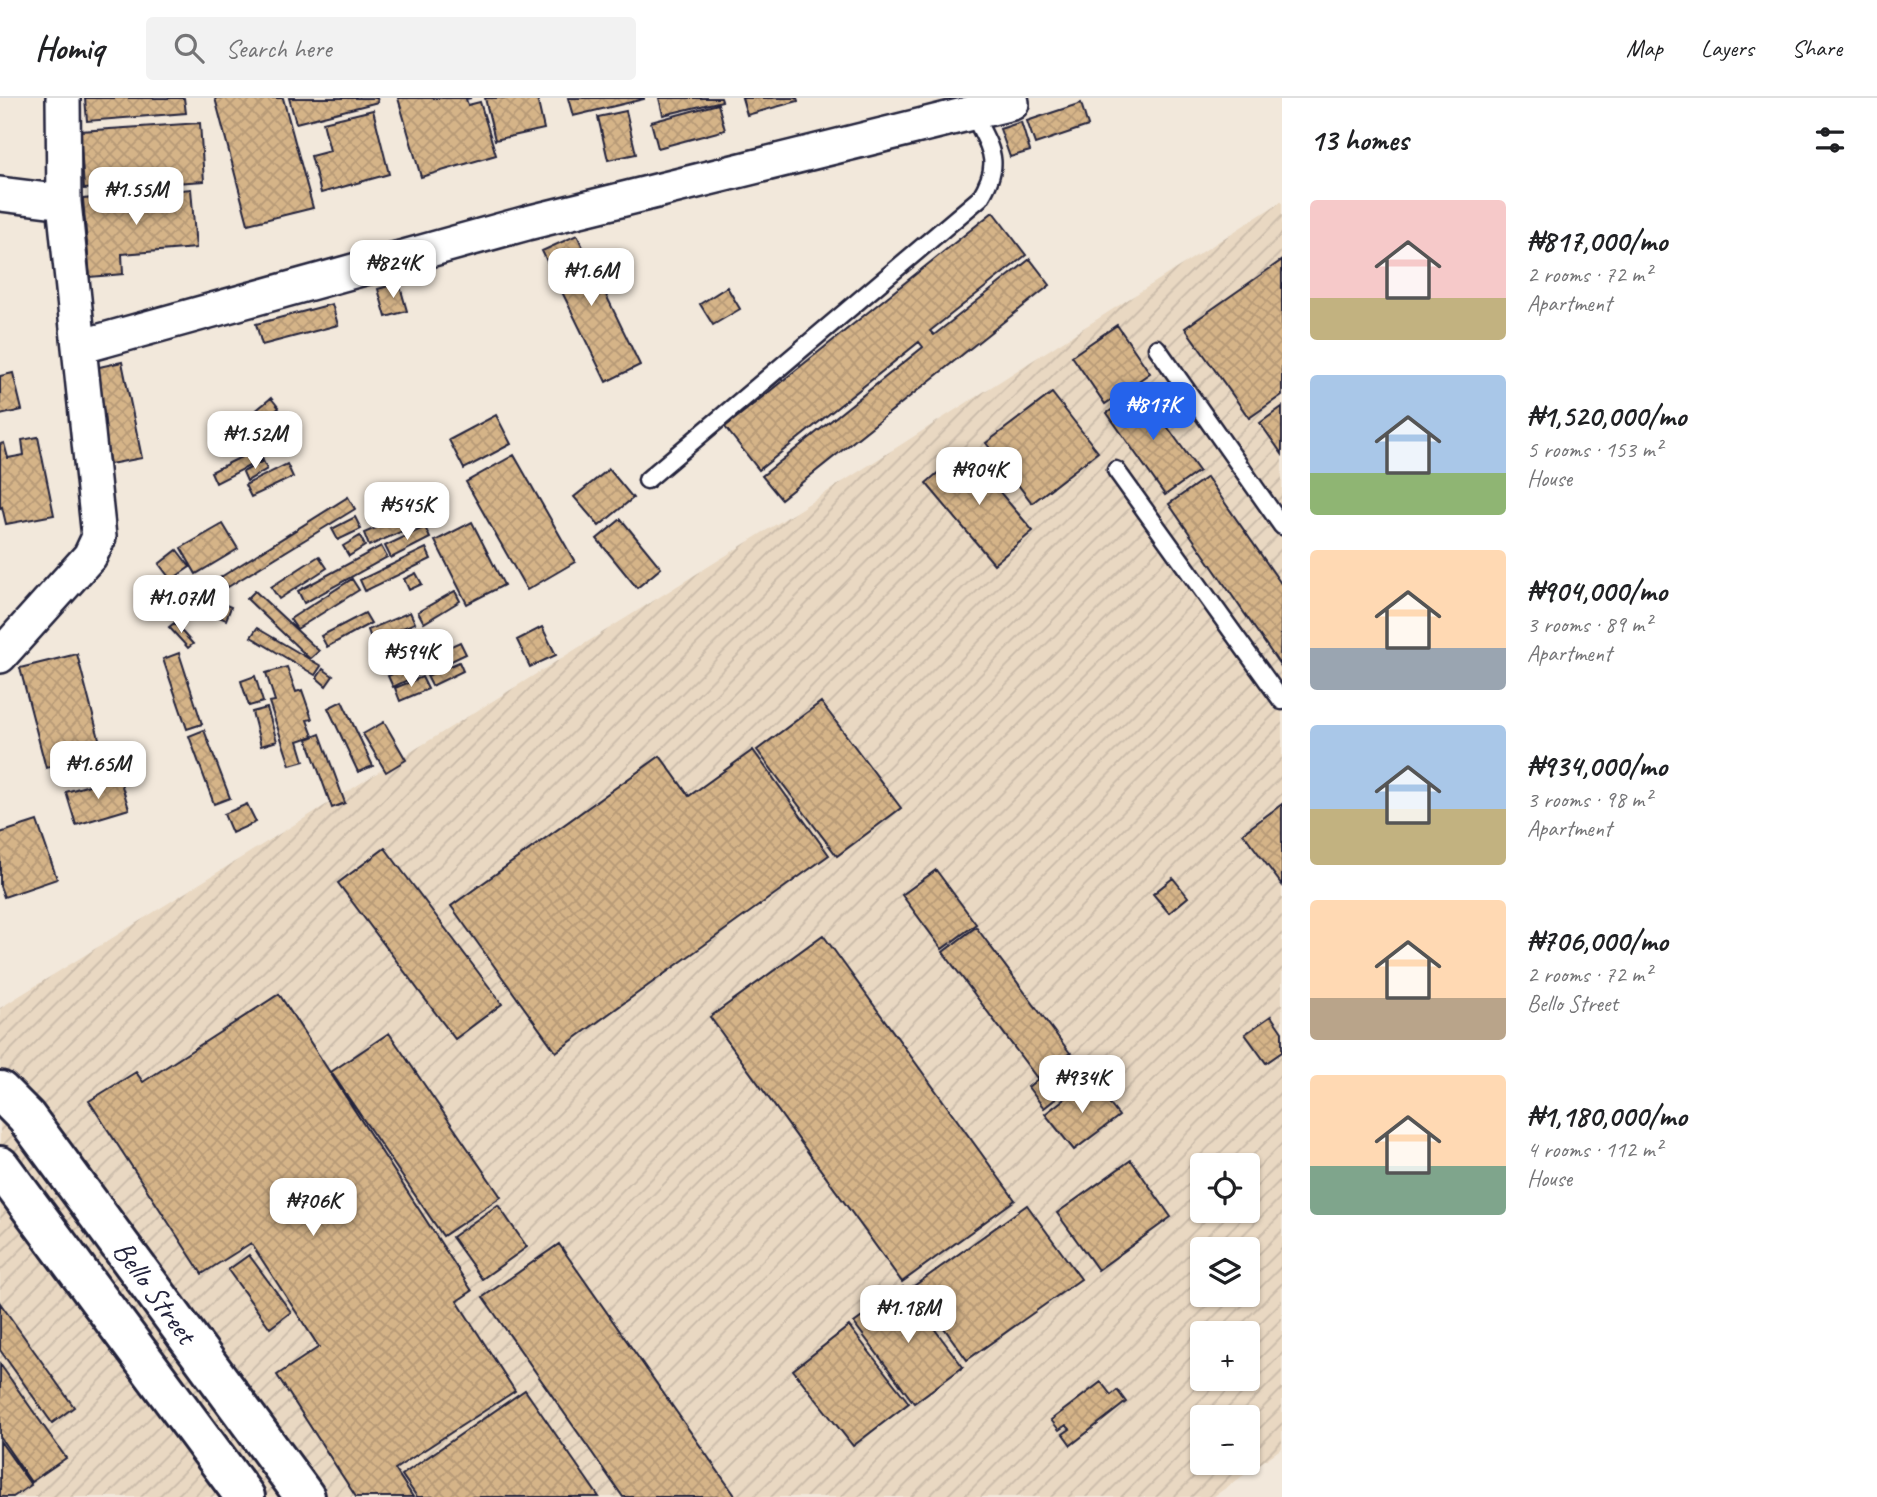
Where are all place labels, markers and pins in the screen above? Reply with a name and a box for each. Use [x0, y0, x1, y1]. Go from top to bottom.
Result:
pin: ₦1.55M [79, 167, 193, 227]
pin: ₦824K [344, 240, 442, 300]
pin: ₦1.6M [542, 248, 640, 308]
pin: ₦817K [1104, 382, 1202, 442]
pin: ₦1.52M [198, 412, 312, 471]
pin: ₦904K [930, 448, 1028, 507]
pin: ₦545K [358, 482, 456, 542]
pin: ₦1.07M [124, 575, 238, 635]
pin: ₦594K [362, 630, 460, 689]
pin: ₦1.65M [41, 742, 155, 801]
pin: ₦934K [1033, 1056, 1131, 1115]
pin: ₦706K [264, 1178, 362, 1238]
pin: ₦1.18M [851, 1286, 965, 1345]

